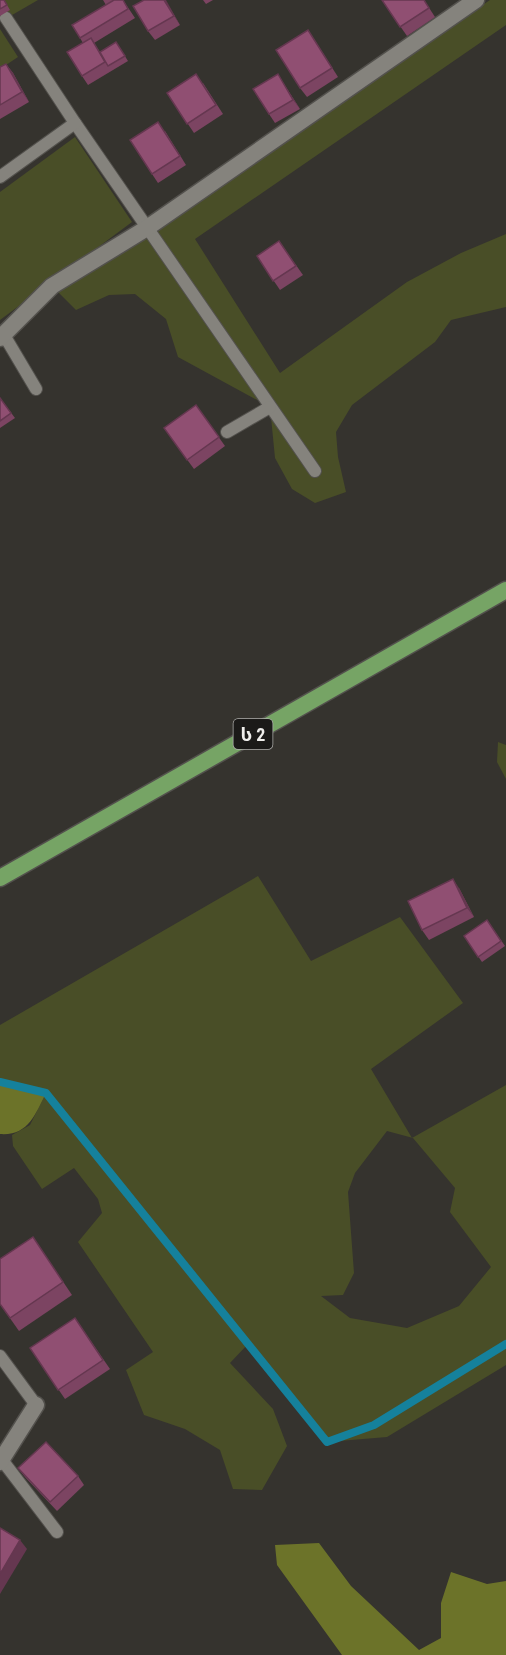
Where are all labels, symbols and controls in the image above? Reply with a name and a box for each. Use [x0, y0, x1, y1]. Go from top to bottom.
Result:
road number: ს 2 [234, 719, 272, 749]

